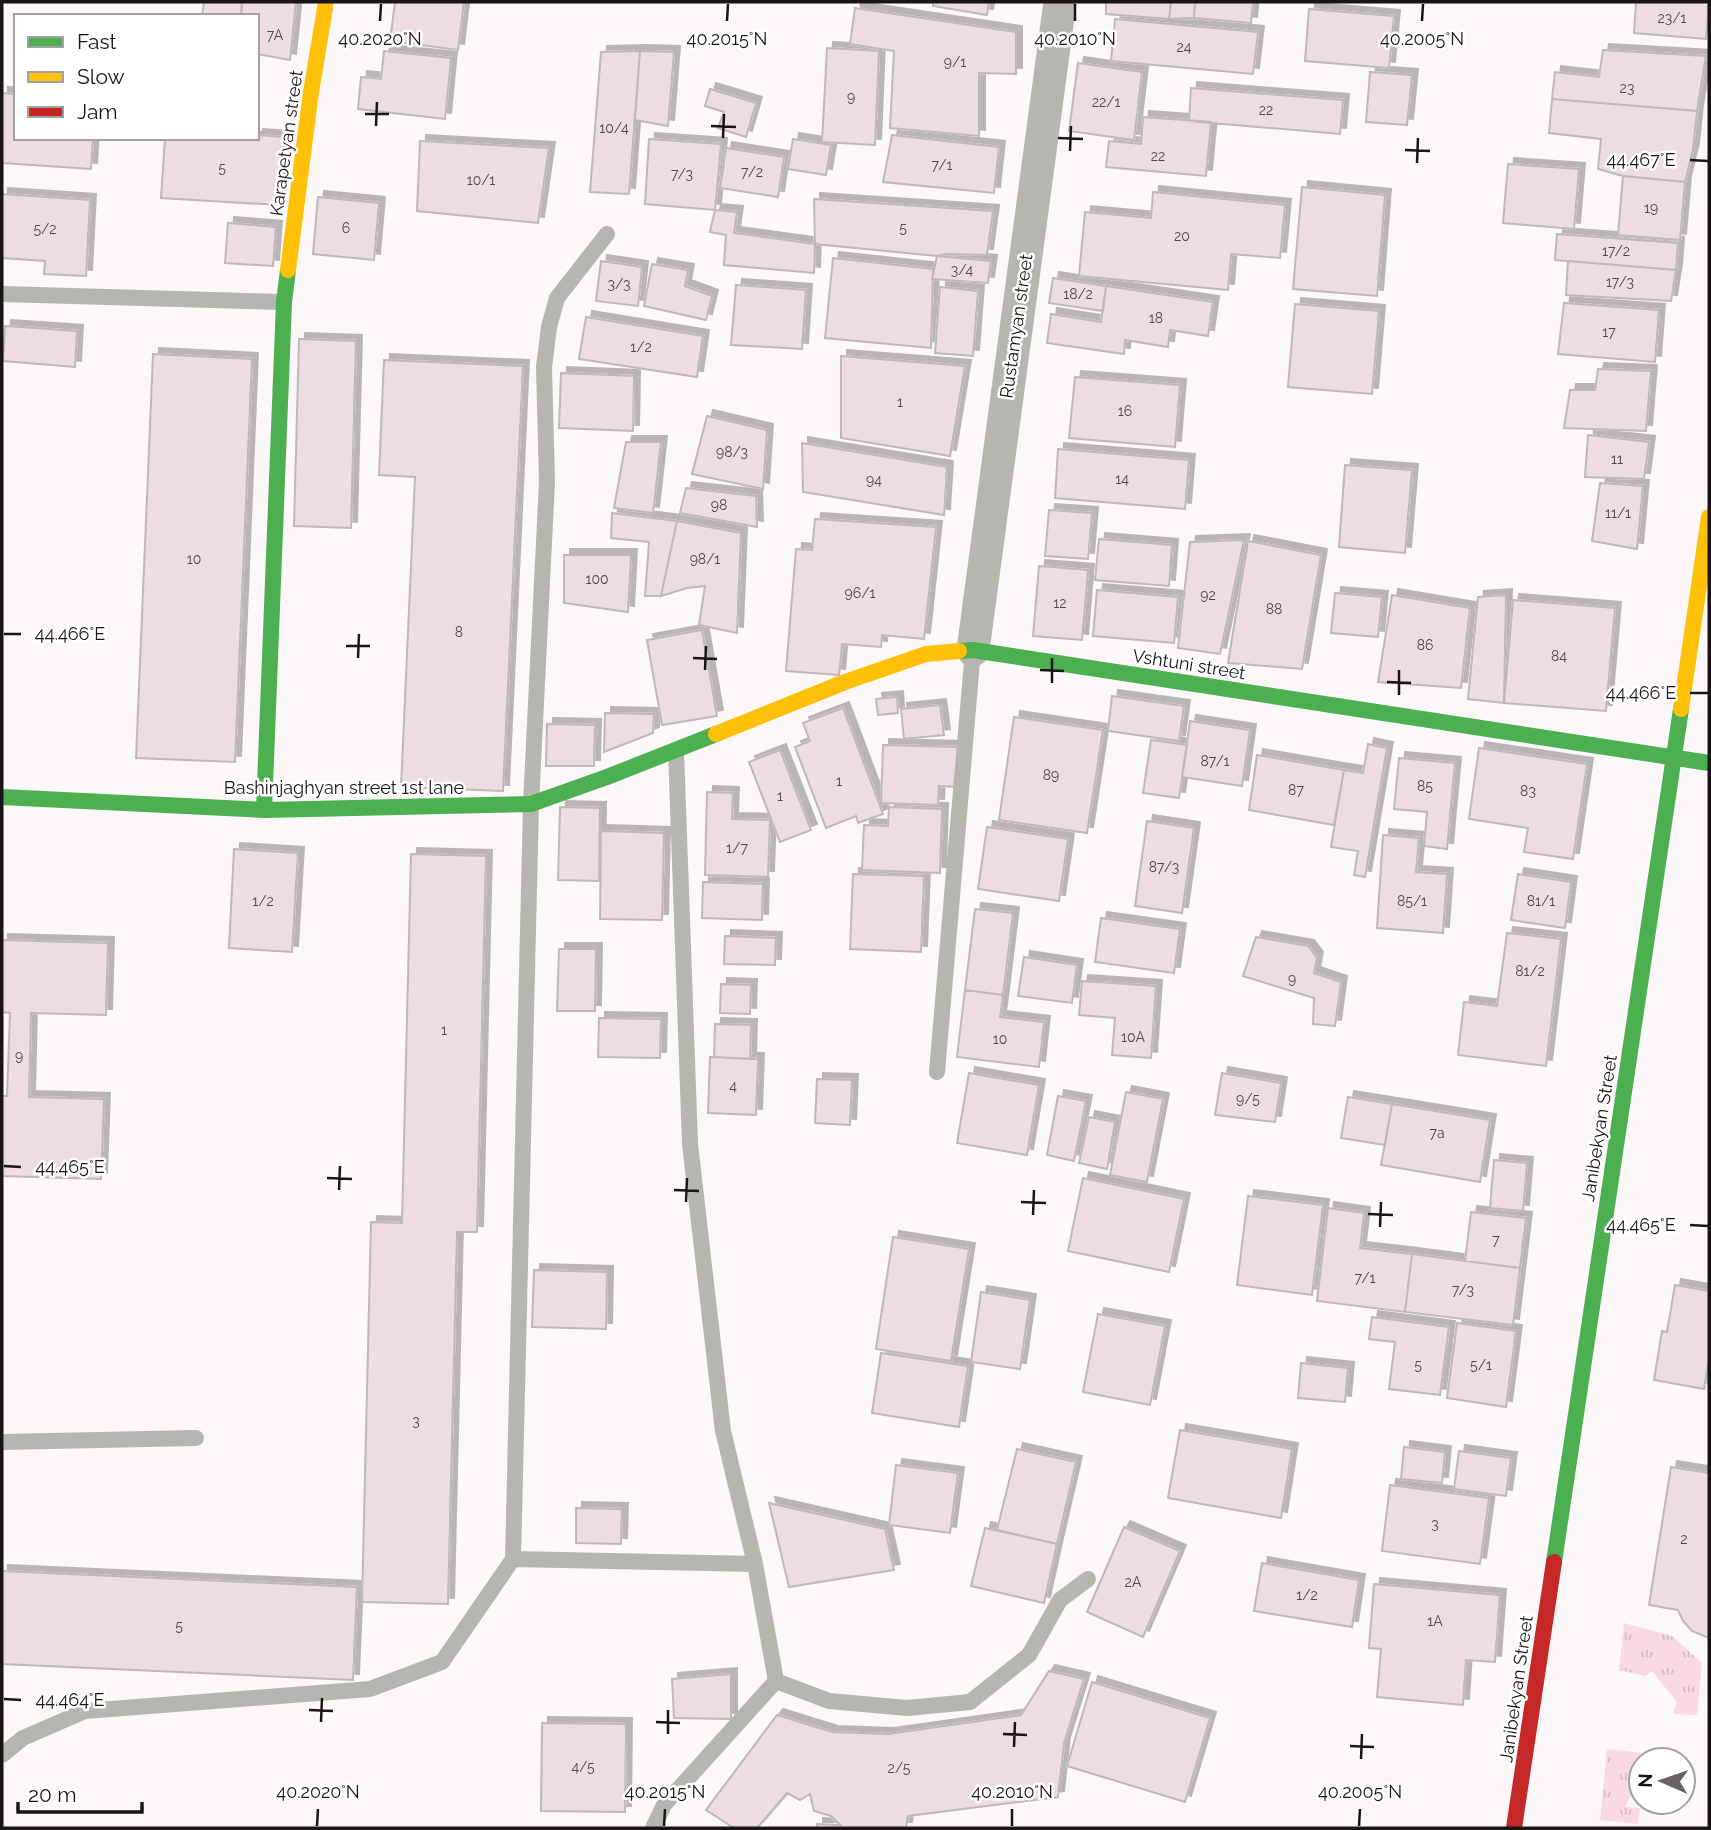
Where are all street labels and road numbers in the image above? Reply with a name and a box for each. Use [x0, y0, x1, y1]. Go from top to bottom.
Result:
street label: Karapetyan street [265, 69, 307, 217]
street label: Rustamyan street [995, 253, 1037, 399]
street label: Vshtuni street [1131, 645, 1247, 683]
street label: Bashinjaghyan street 1st lane [224, 777, 465, 798]
street label: Janibekyan Street [1577, 1053, 1621, 1203]
street label: Janibekyan Street [1495, 1614, 1537, 1764]

